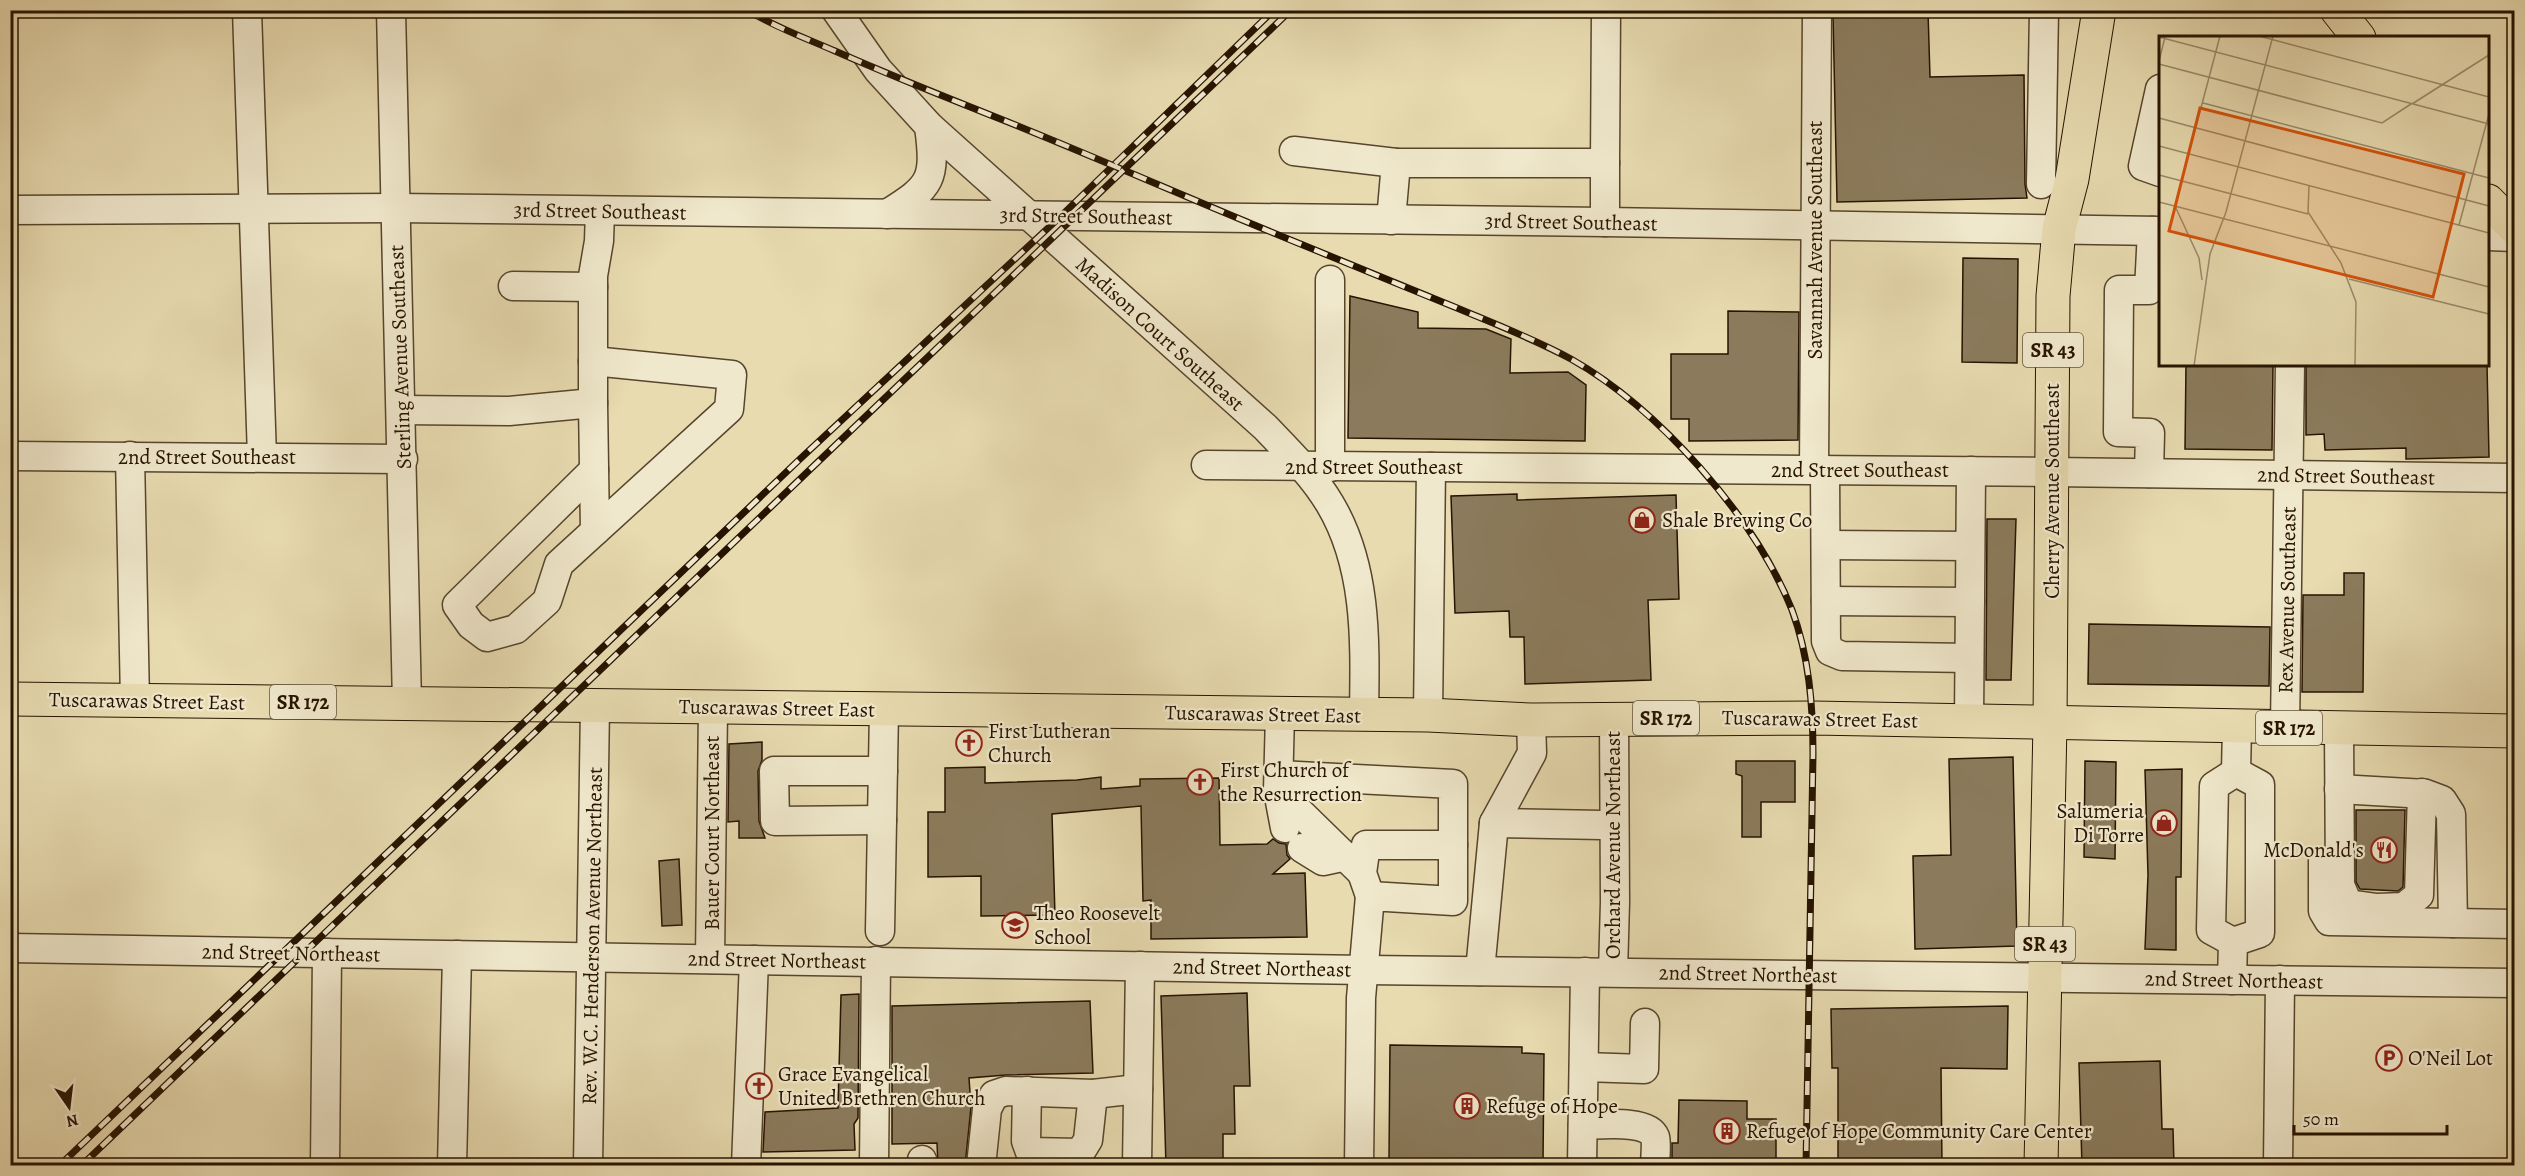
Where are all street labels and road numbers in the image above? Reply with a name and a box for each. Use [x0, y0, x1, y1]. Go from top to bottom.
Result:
street label: Savannah Avenue Southeast [1801, 120, 1829, 360]
street label: 3rd Street Southeast [513, 195, 687, 227]
street label: 3rd Street Southeast [999, 200, 1173, 232]
street label: 3rd Street Southeast [1484, 206, 1658, 238]
street label: Sterling Avenue Southeast [382, 244, 418, 470]
street label: Madison Court Southeast [1070, 251, 1250, 417]
road number: SR 43 [2023, 333, 2083, 367]
street label: Cherry Avenue Southeast [2038, 383, 2066, 599]
street label: 2nd Street Southeast [118, 443, 296, 471]
street label: 2nd Street Southeast [1285, 453, 1463, 481]
street label: 2nd Street Southeast [1771, 456, 1949, 484]
street label: 2nd Street Southeast [2257, 460, 2435, 492]
street label: Rex Avenue Southeast [2271, 506, 2303, 694]
street label: Tuscarawas Street East [49, 685, 245, 717]
road number: SR 172 [270, 685, 336, 719]
street label: Tuscarawas Street East [679, 692, 875, 724]
street label: Tuscarawas Street East [1165, 698, 1361, 730]
road number: SR 172 [1633, 701, 1699, 735]
street label: Tuscarawas Street East [1722, 703, 1918, 735]
road number: SR 172 [2256, 711, 2322, 745]
street label: Orchard Avenue Northeast [1599, 731, 1627, 959]
street label: Bauer Court Northeast [698, 736, 726, 930]
street label: Rev. W.C. Henderson Avenue Northeast [575, 767, 609, 1105]
road number: SR 43 [2015, 927, 2075, 961]
street label: 2nd Street Northeast [201, 937, 381, 969]
street label: 2nd Street Northeast [687, 944, 867, 976]
street label: 2nd Street Northeast [1172, 952, 1352, 984]
street label: 2nd Street Northeast [1658, 958, 1838, 990]
street label: 2nd Street Northeast [2144, 964, 2324, 996]

